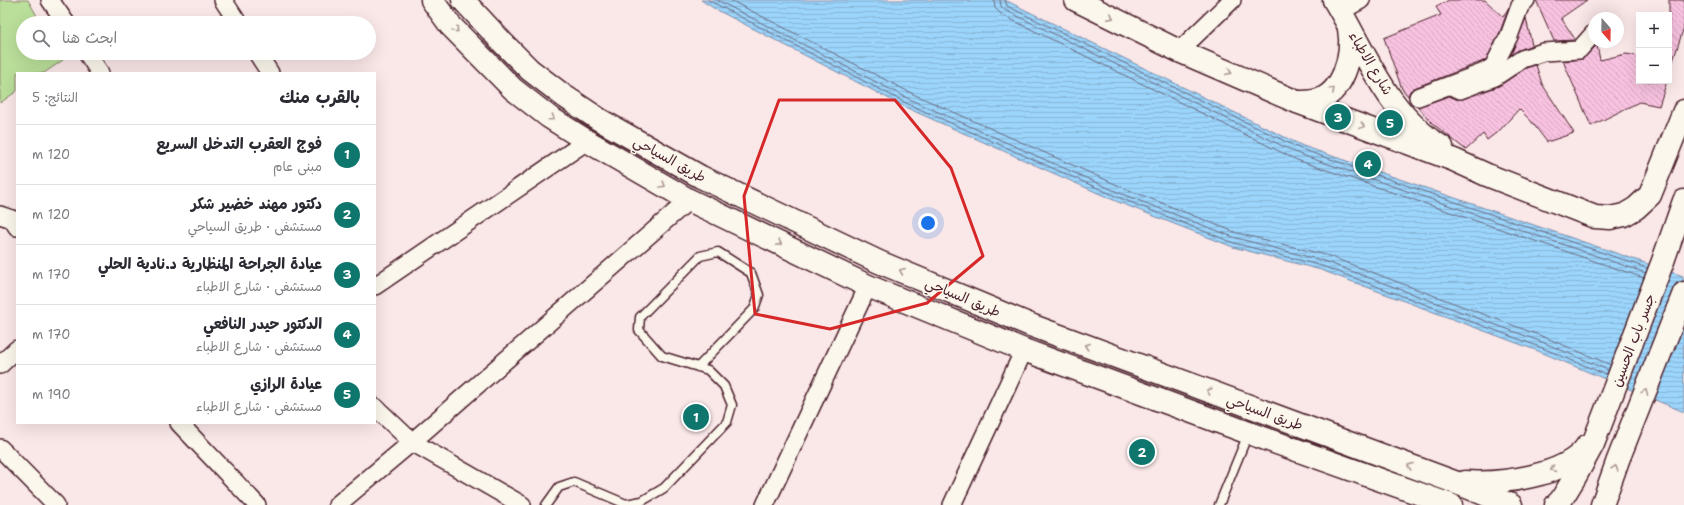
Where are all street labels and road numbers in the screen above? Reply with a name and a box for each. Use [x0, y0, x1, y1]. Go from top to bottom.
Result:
street label: شارع الاطباء [1344, 28, 1397, 99]
street label: طريق السياحي [629, 132, 709, 190]
street label: طريق السياحي [921, 273, 1003, 325]
street label: جسر باب الحسين [1607, 291, 1659, 389]
street label: طريق السياحي [1223, 390, 1306, 438]

